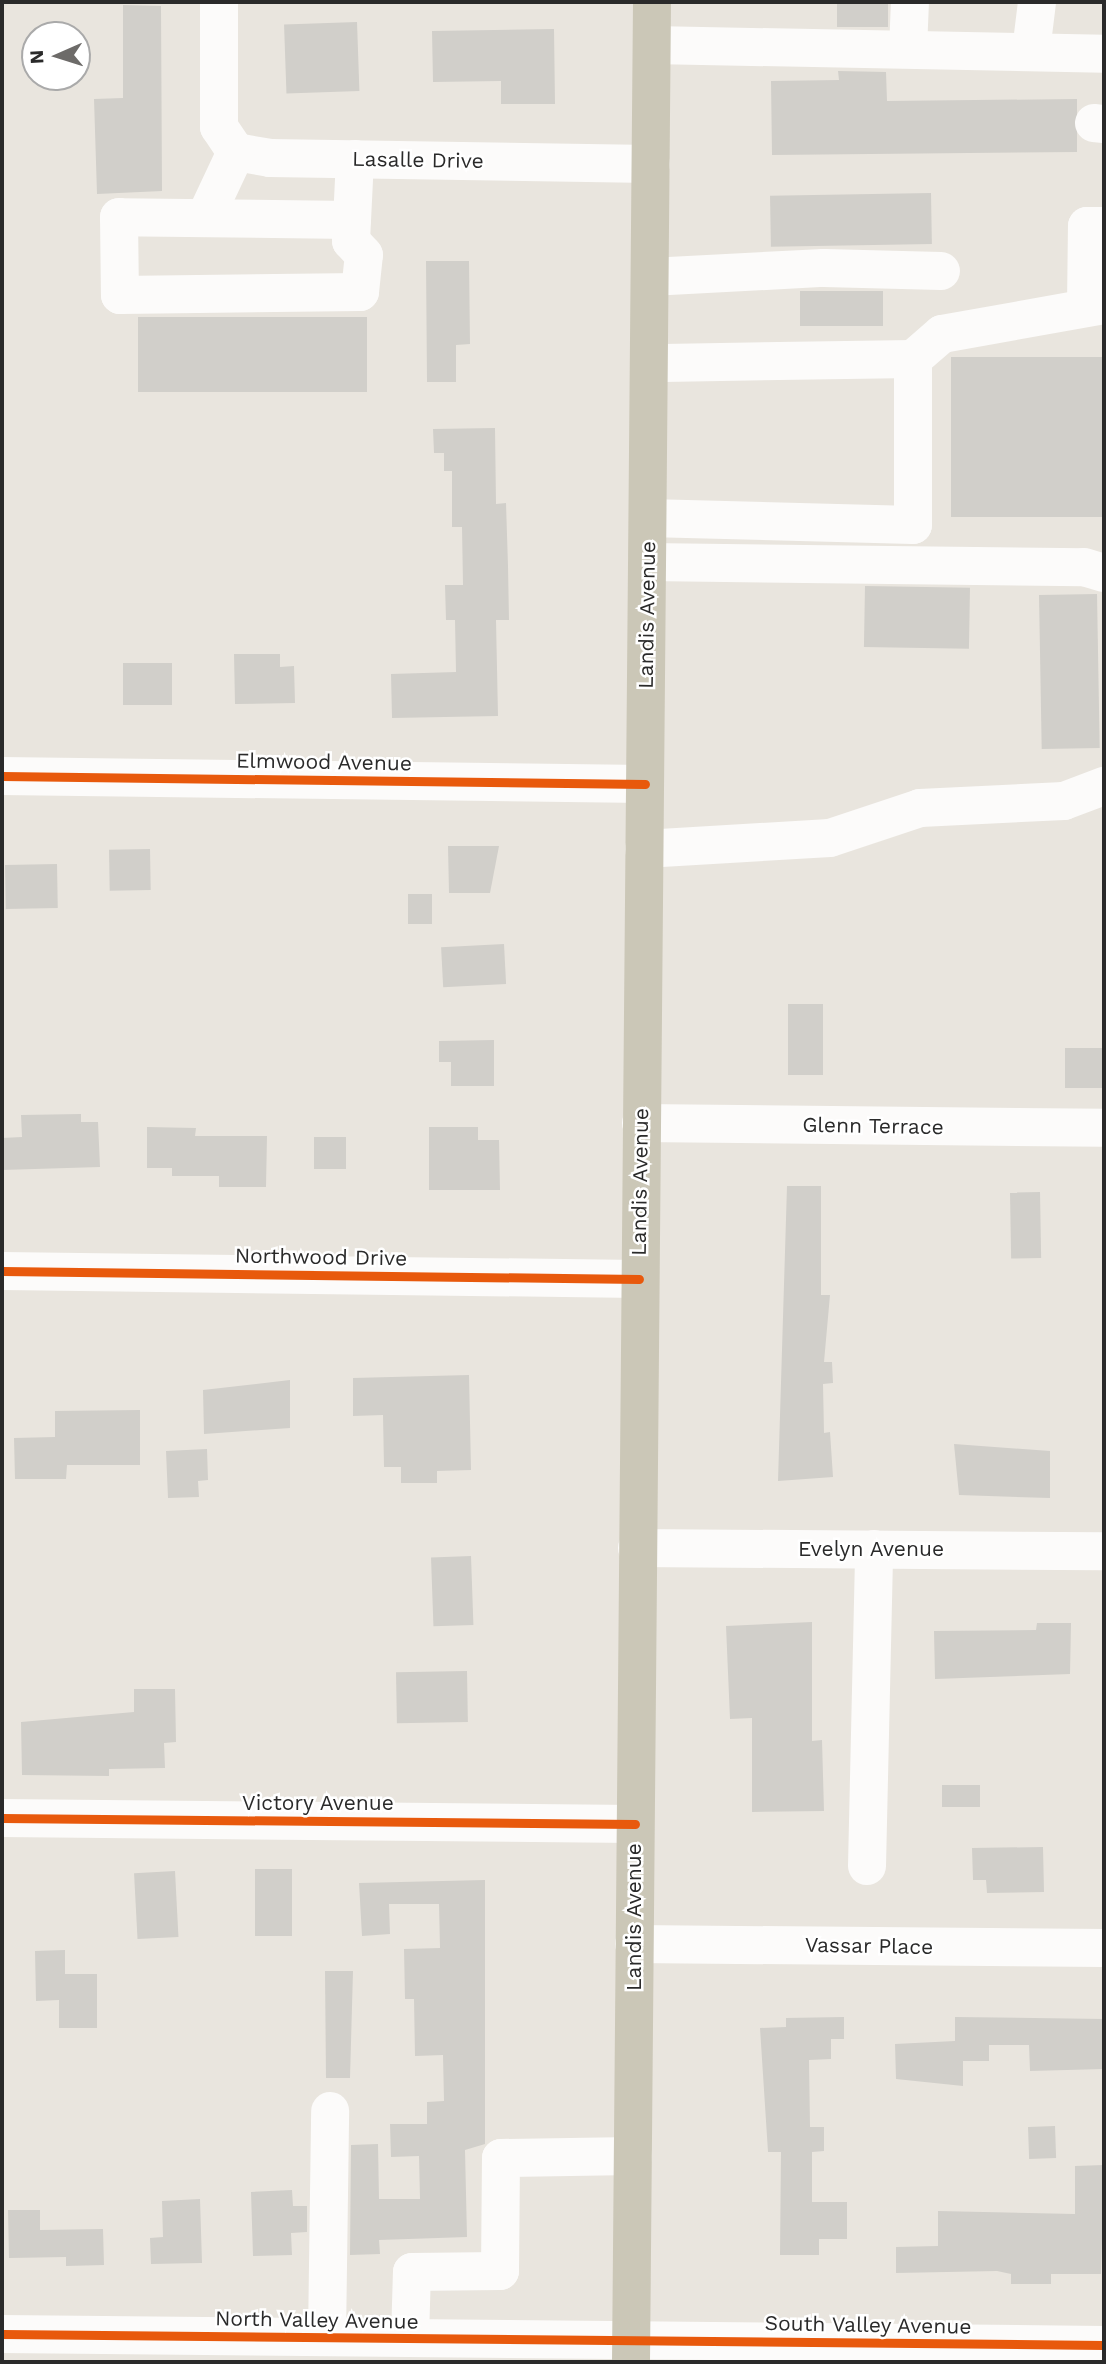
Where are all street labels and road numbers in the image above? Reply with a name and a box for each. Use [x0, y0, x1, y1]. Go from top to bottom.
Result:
street label: Lasalle Drive [352, 146, 484, 174]
street label: Landis Avenue [633, 540, 661, 690]
street label: Elmwood Avenue [235, 748, 413, 776]
street label: Landis Avenue [626, 1107, 654, 1257]
street label: Glenn Terrace [802, 1112, 944, 1140]
street label: Northwood Drive [235, 1243, 407, 1271]
street label: Evelyn Avenue [798, 1536, 944, 1562]
street label: Victory Avenue [241, 1790, 395, 1816]
street label: Landis Avenue [621, 1843, 647, 1991]
street label: Vassar Place [804, 1932, 934, 1960]
street label: North Valley Avenue [214, 2306, 420, 2334]
street label: South Valley Avenue [763, 2311, 973, 2339]

